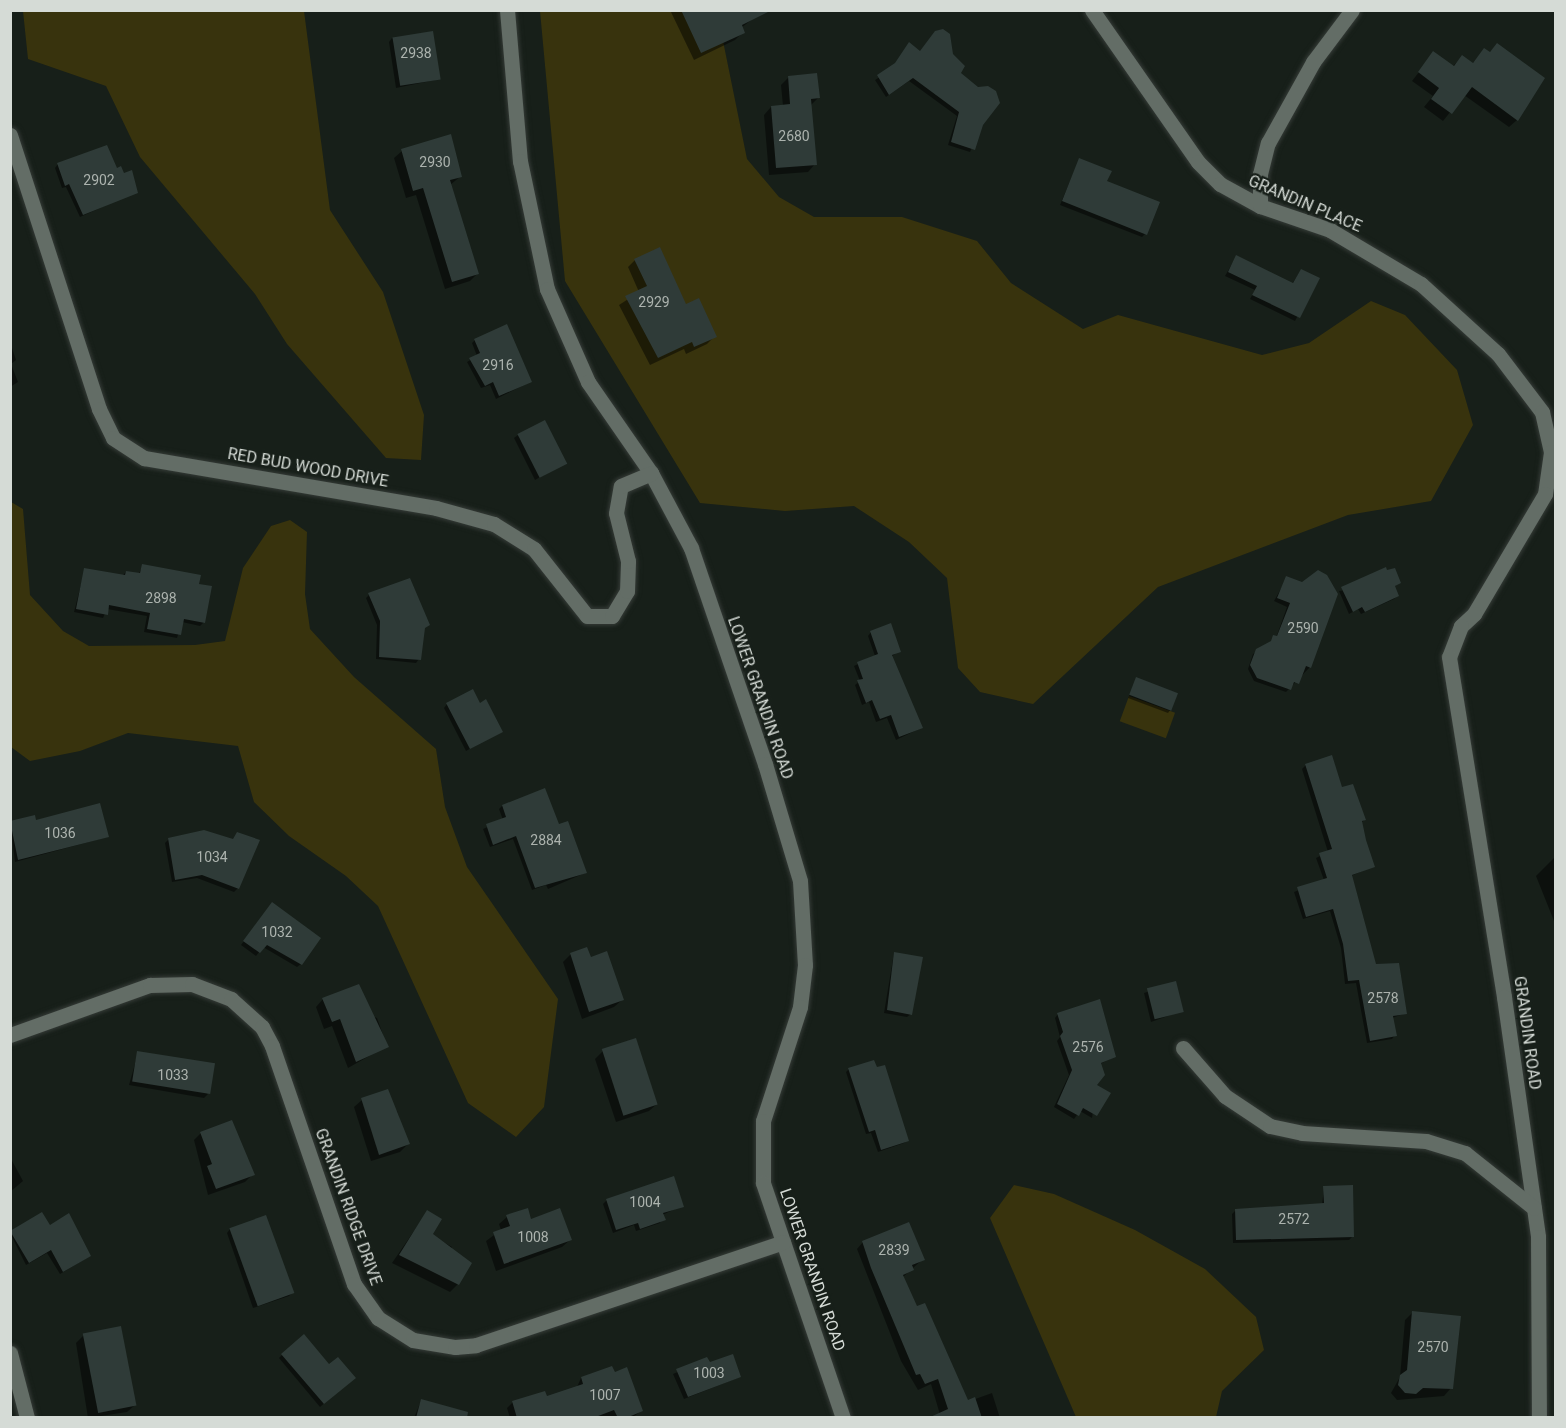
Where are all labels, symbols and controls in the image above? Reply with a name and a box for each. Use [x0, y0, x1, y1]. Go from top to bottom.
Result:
house number: 2938 [400, 45, 432, 61]
house number: 2680 [778, 128, 810, 144]
house number: 2930 [419, 154, 451, 170]
street label: GRANDIN PLACE [1245, 171, 1365, 237]
house number: 2902 [83, 172, 115, 188]
house number: 2929 [638, 294, 670, 310]
house number: 2916 [482, 357, 514, 373]
street label: RED BUD WOOD DRIVE [226, 444, 390, 492]
house number: 2898 [145, 590, 177, 606]
street label: LOWER GRANDIN ROAD [723, 614, 797, 782]
house number: 2590 [1287, 620, 1319, 636]
house number: 1036 [44, 825, 76, 841]
house number: 2884 [530, 832, 562, 848]
house number: 1034 [196, 849, 228, 865]
house number: 1032 [261, 924, 293, 940]
street label: GRANDIN ROAD [1510, 975, 1544, 1091]
house number: 2578 [1367, 990, 1399, 1006]
house number: 2576 [1072, 1039, 1104, 1055]
house number: 1033 [157, 1067, 189, 1083]
street label: GRANDIN RIDGE DRIVE [311, 1126, 385, 1288]
street label: LOWER GRANDIN ROAD [775, 1186, 849, 1354]
house number: 1004 [629, 1194, 661, 1210]
house number: 2572 [1278, 1211, 1310, 1227]
house number: 1008 [517, 1229, 549, 1245]
house number: 2839 [878, 1242, 910, 1258]
house number: 2570 [1417, 1339, 1449, 1355]
house number: 1003 [693, 1365, 725, 1381]
house number: 1007 [589, 1387, 621, 1403]

